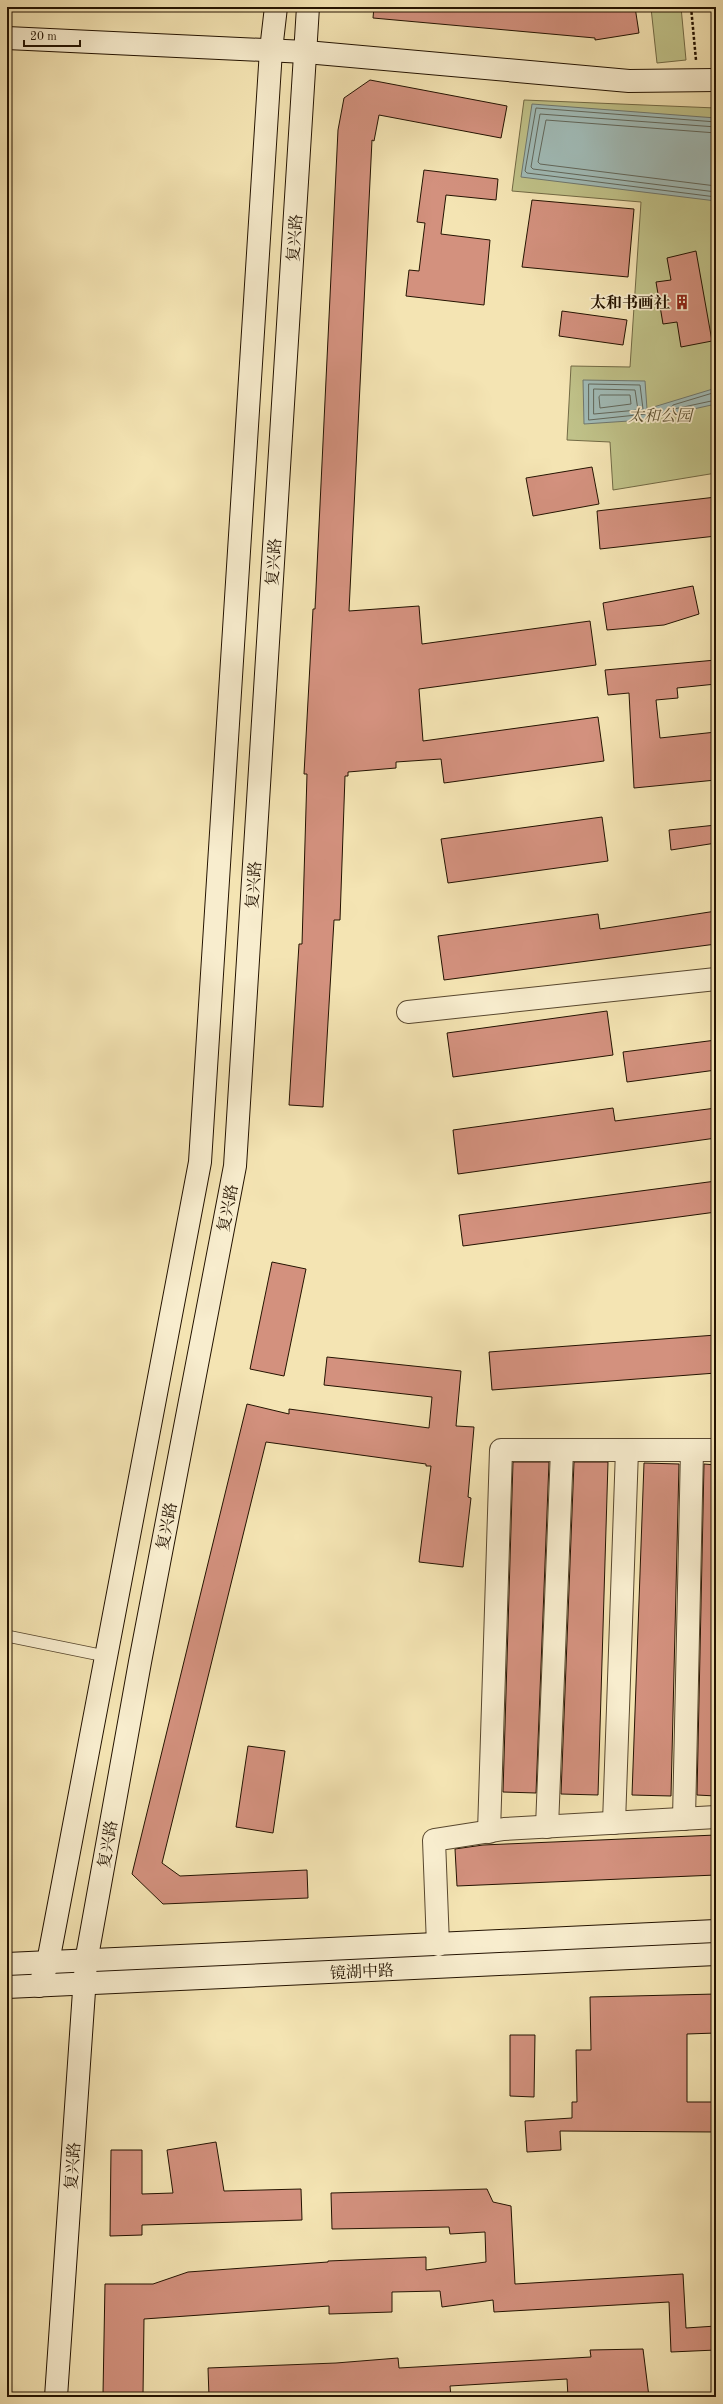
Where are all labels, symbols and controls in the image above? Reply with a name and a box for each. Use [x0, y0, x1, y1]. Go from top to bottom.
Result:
scale bar [24, 22, 80, 48]
text: 20 m [30, 31, 57, 43]
street label: 复兴路 [284, 213, 306, 263]
building icon: 太和书画社 [673, 293, 691, 311]
place label: 太和书画社 [590, 294, 670, 312]
park label: 太和公园 [628, 407, 695, 425]
street label: 复兴路 [263, 537, 285, 587]
street label: 复兴路 [243, 860, 265, 910]
street label: 复兴路 [215, 1183, 241, 1233]
street label: 复兴路 [154, 1501, 180, 1551]
street label: 复兴路 [95, 1819, 121, 1869]
street label: 镜湖中路 [330, 1961, 394, 1983]
street label: 复兴路 [62, 2141, 84, 2191]

